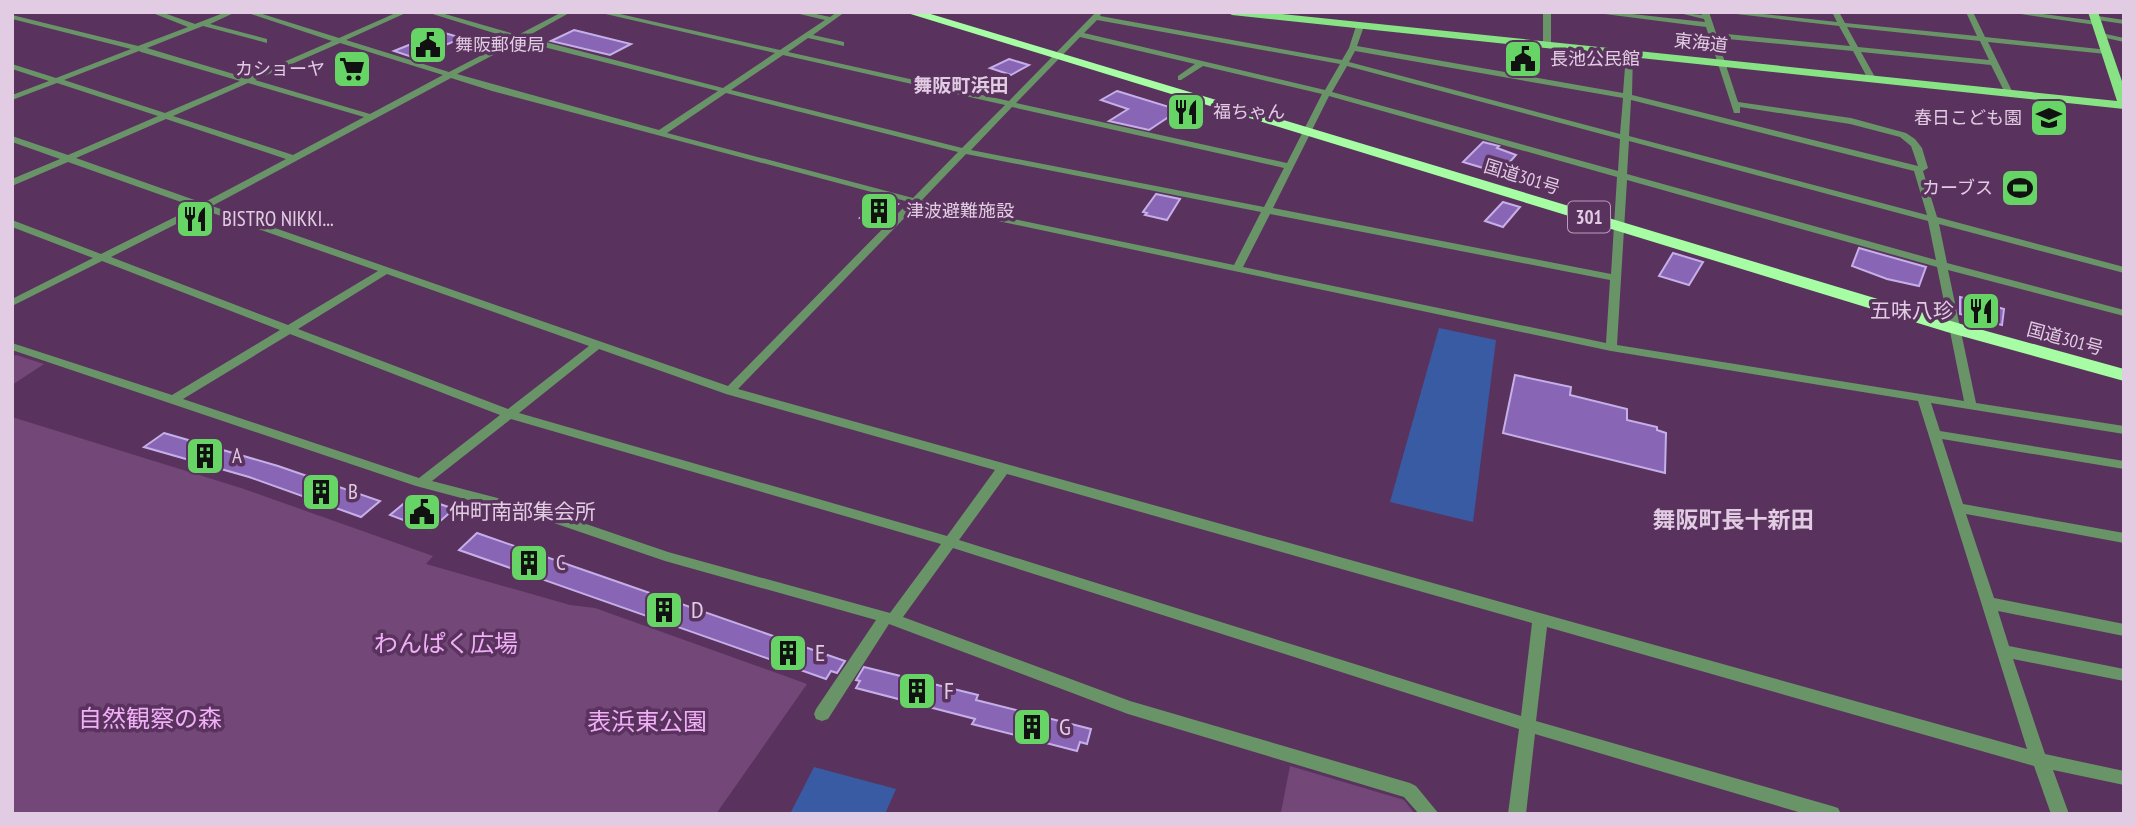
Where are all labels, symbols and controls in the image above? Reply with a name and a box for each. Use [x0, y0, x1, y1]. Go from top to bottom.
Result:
public building icon: 舞阪郵便局 [407, 24, 449, 66]
street label: 東海道 [1673, 28, 1729, 57]
place label: 舞阪郵便局 [455, 33, 545, 56]
public building icon: 長池公民館 [1502, 38, 1544, 80]
place label: 長池公民館 [1550, 47, 1640, 70]
supermarket icon: カショーヤ [331, 48, 373, 90]
place label: カショーヤ [235, 57, 325, 80]
district label: 舞阪町浜田 [913, 73, 1009, 97]
restaurant icon: 福ちゃん [1165, 91, 1207, 133]
school or university icon: 春日こども園 [2028, 97, 2070, 139]
place label: 福ちゃん [1213, 100, 1285, 123]
place label: 春日こども園 [1914, 106, 2022, 129]
street label: 国道301号 [1481, 154, 1563, 199]
sports icon: カーブス [1999, 167, 2041, 209]
place label: カーブス [1922, 176, 1993, 199]
building icon: 津波避難施設 [858, 190, 900, 232]
restaurant icon: BISTRO NIKKI... [174, 198, 216, 240]
place label: 津波避難施設 [906, 199, 1014, 222]
road number: 301 [1568, 202, 1610, 232]
place label: BISTRO NIKKI... [222, 205, 334, 232]
restaurant icon: 五味八珍 [1960, 290, 2002, 332]
place label: 五味八珍 [1870, 297, 1954, 324]
street label: 国道301号 [2024, 317, 2106, 360]
building icon: A [184, 435, 226, 477]
place label: A [232, 442, 242, 469]
building icon: B [300, 471, 342, 513]
place label: B [348, 478, 358, 505]
public building icon: 仲町南部集会所 [401, 491, 443, 533]
place label: 仲町南部集会所 [449, 498, 596, 525]
district label: 舞阪町長十新田 [1653, 505, 1814, 534]
building icon: C [508, 542, 550, 584]
place label: C [556, 549, 566, 576]
building icon: D [643, 589, 685, 631]
place label: D [691, 594, 704, 625]
park label: わんぱく広場 [374, 628, 518, 659]
building icon: E [767, 632, 809, 674]
place label: E [815, 637, 825, 668]
building icon: F [896, 670, 938, 712]
place label: F [944, 675, 954, 706]
park label: 自然観察の森 [78, 703, 222, 734]
park label: 表浜東公園 [587, 706, 707, 737]
building icon: G [1011, 706, 1053, 748]
place label: G [1059, 711, 1071, 742]

